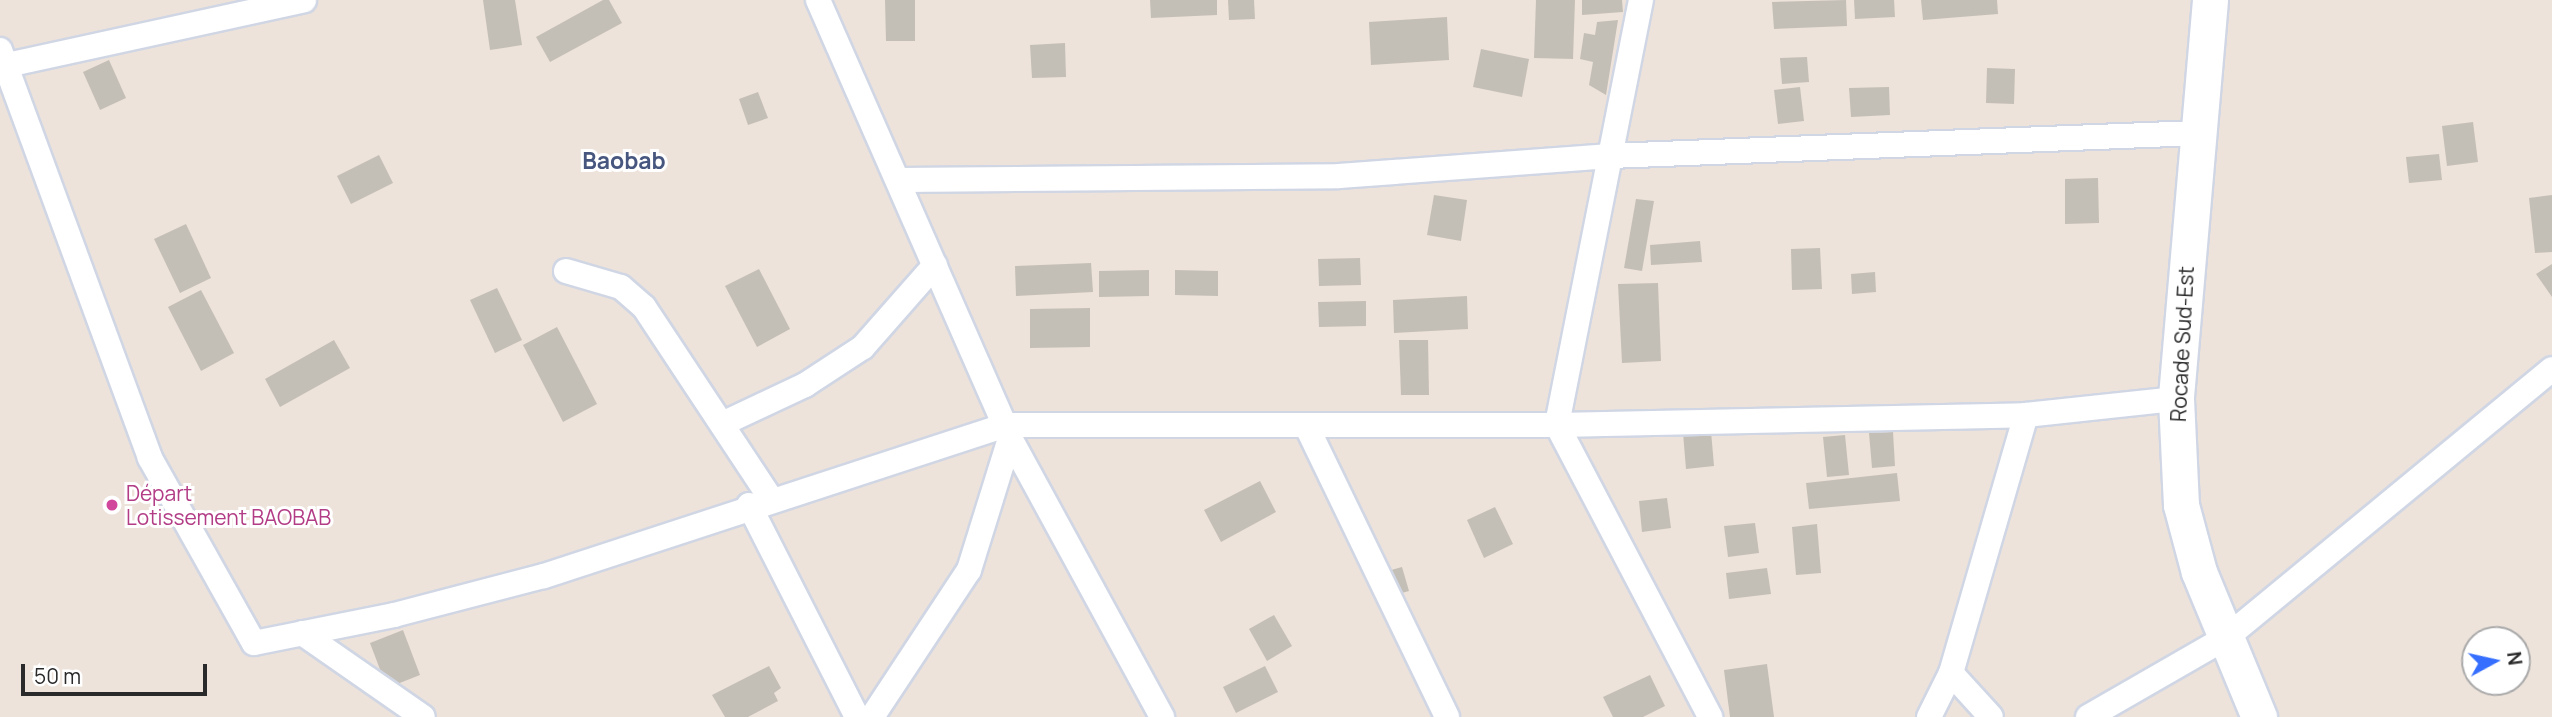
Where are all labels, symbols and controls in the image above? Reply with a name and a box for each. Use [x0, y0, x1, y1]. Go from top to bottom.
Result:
district label: Baobab [582, 146, 666, 174]
street label: Rocade Sud-Est [2165, 266, 2199, 422]
place label: Départ Lotissement BAOBAB [126, 480, 331, 530]
marker: Départ Lotissement BAOBAB [104, 497, 120, 513]
north arrow [2461, 626, 2531, 696]
scale bar [24, 650, 210, 694]
text: N [2501, 650, 2529, 667]
text: 50 m [34, 662, 81, 690]

